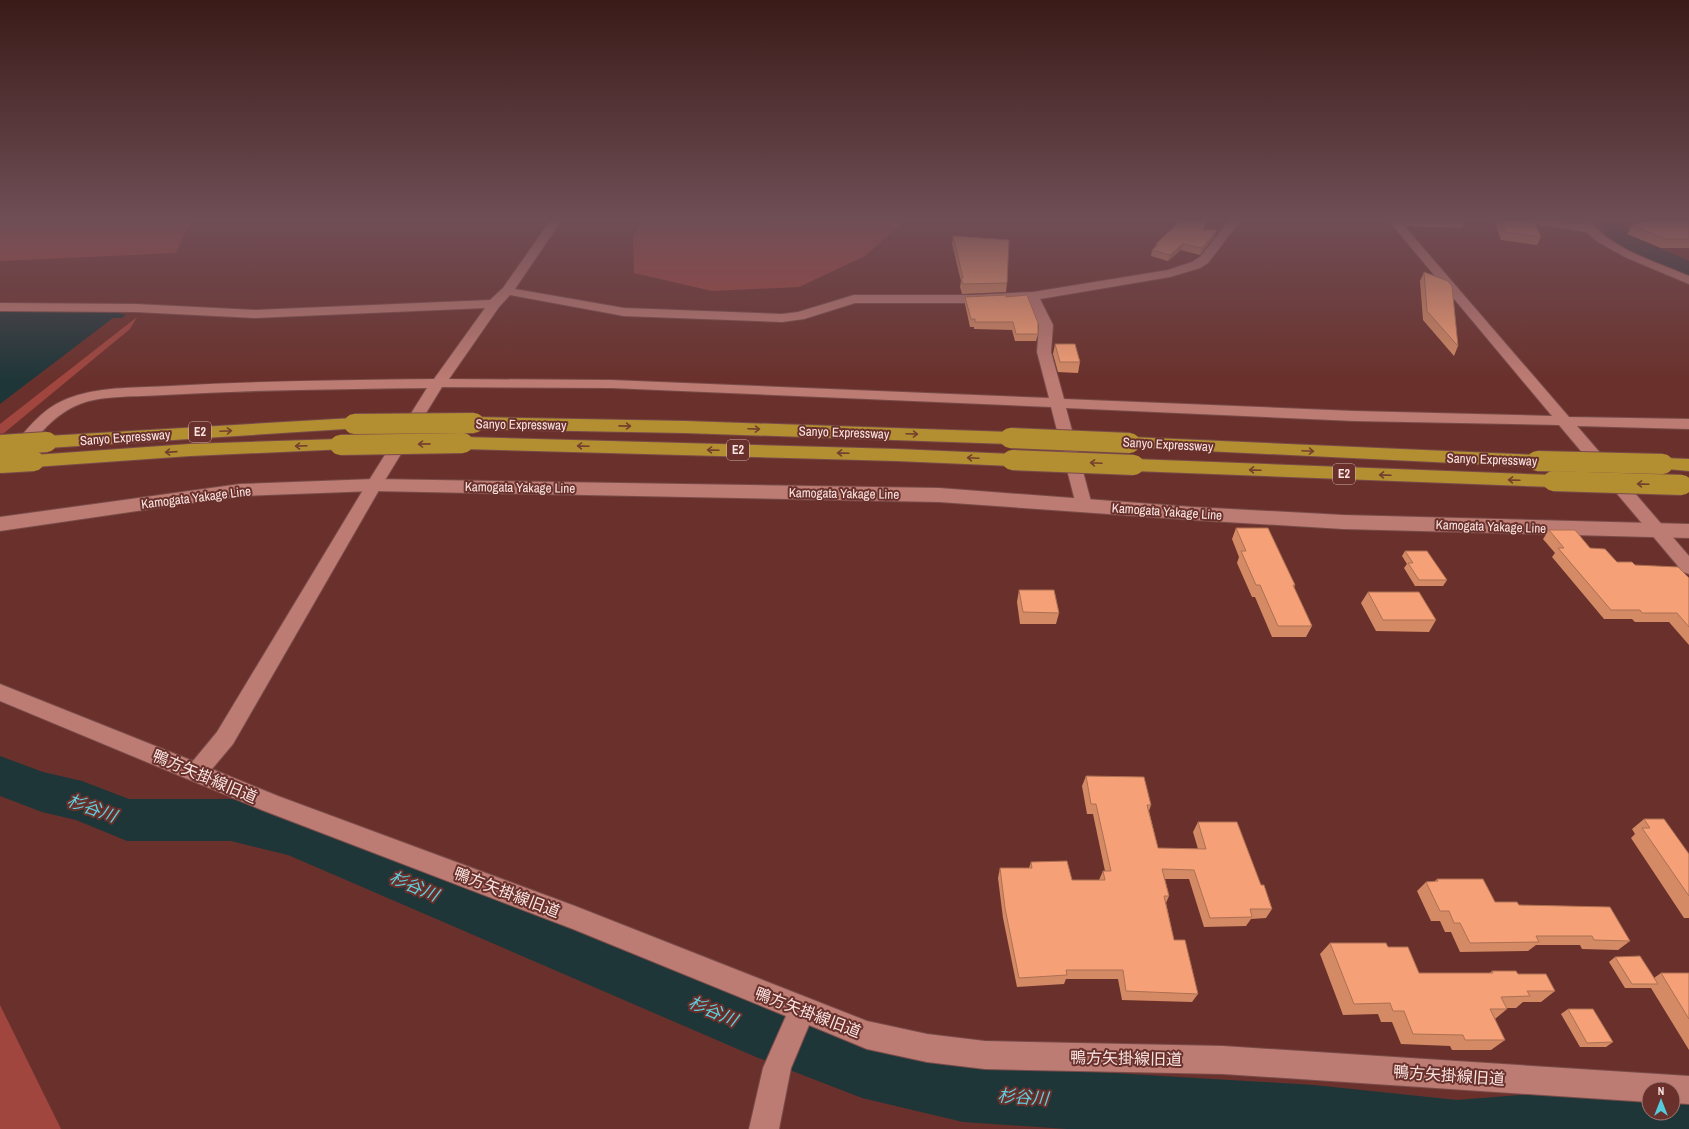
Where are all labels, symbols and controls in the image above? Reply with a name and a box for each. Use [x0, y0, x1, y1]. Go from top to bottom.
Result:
street label: Sanyo Expressway [476, 415, 567, 434]
road number: E2 [189, 422, 211, 442]
one-way arrow [618, 422, 631, 429]
street label: Sanyo Expressway [798, 422, 890, 443]
one-way arrow [747, 425, 760, 433]
street label: Sanyo Expressway [79, 426, 172, 449]
one-way arrow [219, 427, 232, 434]
one-way arrow [905, 431, 918, 438]
street label: Sanyo Expressway [1122, 434, 1214, 455]
one-way arrow [418, 440, 431, 448]
road number: E2 [727, 440, 749, 460]
one-way arrow [295, 443, 308, 450]
one-way arrow [577, 443, 590, 450]
one-way arrow [707, 446, 720, 454]
one-way arrow [1301, 447, 1314, 454]
one-way arrow [165, 448, 178, 455]
one-way arrow [837, 449, 850, 457]
street label: Sanyo Expressway [1446, 449, 1538, 470]
one-way arrow [967, 454, 980, 462]
one-way arrow [1090, 460, 1103, 467]
road number: E2 [1333, 464, 1355, 484]
one-way arrow [1249, 467, 1262, 474]
one-way arrow [1379, 471, 1392, 479]
one-way arrow [1508, 476, 1521, 484]
street label: Kamogata Yakage Line [465, 478, 575, 497]
one-way arrow [1637, 480, 1650, 488]
street label: Kamogata Yakage Line [140, 482, 252, 513]
street label: Kamogata Yakage Line [789, 484, 899, 503]
street label: Kamogata Yakage Line [1111, 499, 1223, 524]
street label: Kamogata Yakage Line [1435, 516, 1547, 537]
street label: 鴨方矢掛線旧道 [149, 744, 261, 808]
water label: 杉谷川 [64, 788, 122, 828]
street label: 鴨方矢掛線旧道 [451, 862, 563, 922]
water label: 杉谷川 [386, 865, 444, 907]
street label: 鴨方矢掛線旧道 [752, 982, 864, 1042]
water label: 杉谷川 [685, 990, 743, 1032]
street label: 鴨方矢掛線旧道 [1070, 1046, 1182, 1070]
street label: 鴨方矢掛線旧道 [1392, 1060, 1506, 1090]
north arrow [1641, 1081, 1681, 1121]
water label: 杉谷川 [997, 1083, 1051, 1110]
text: N [1658, 1084, 1664, 1098]

